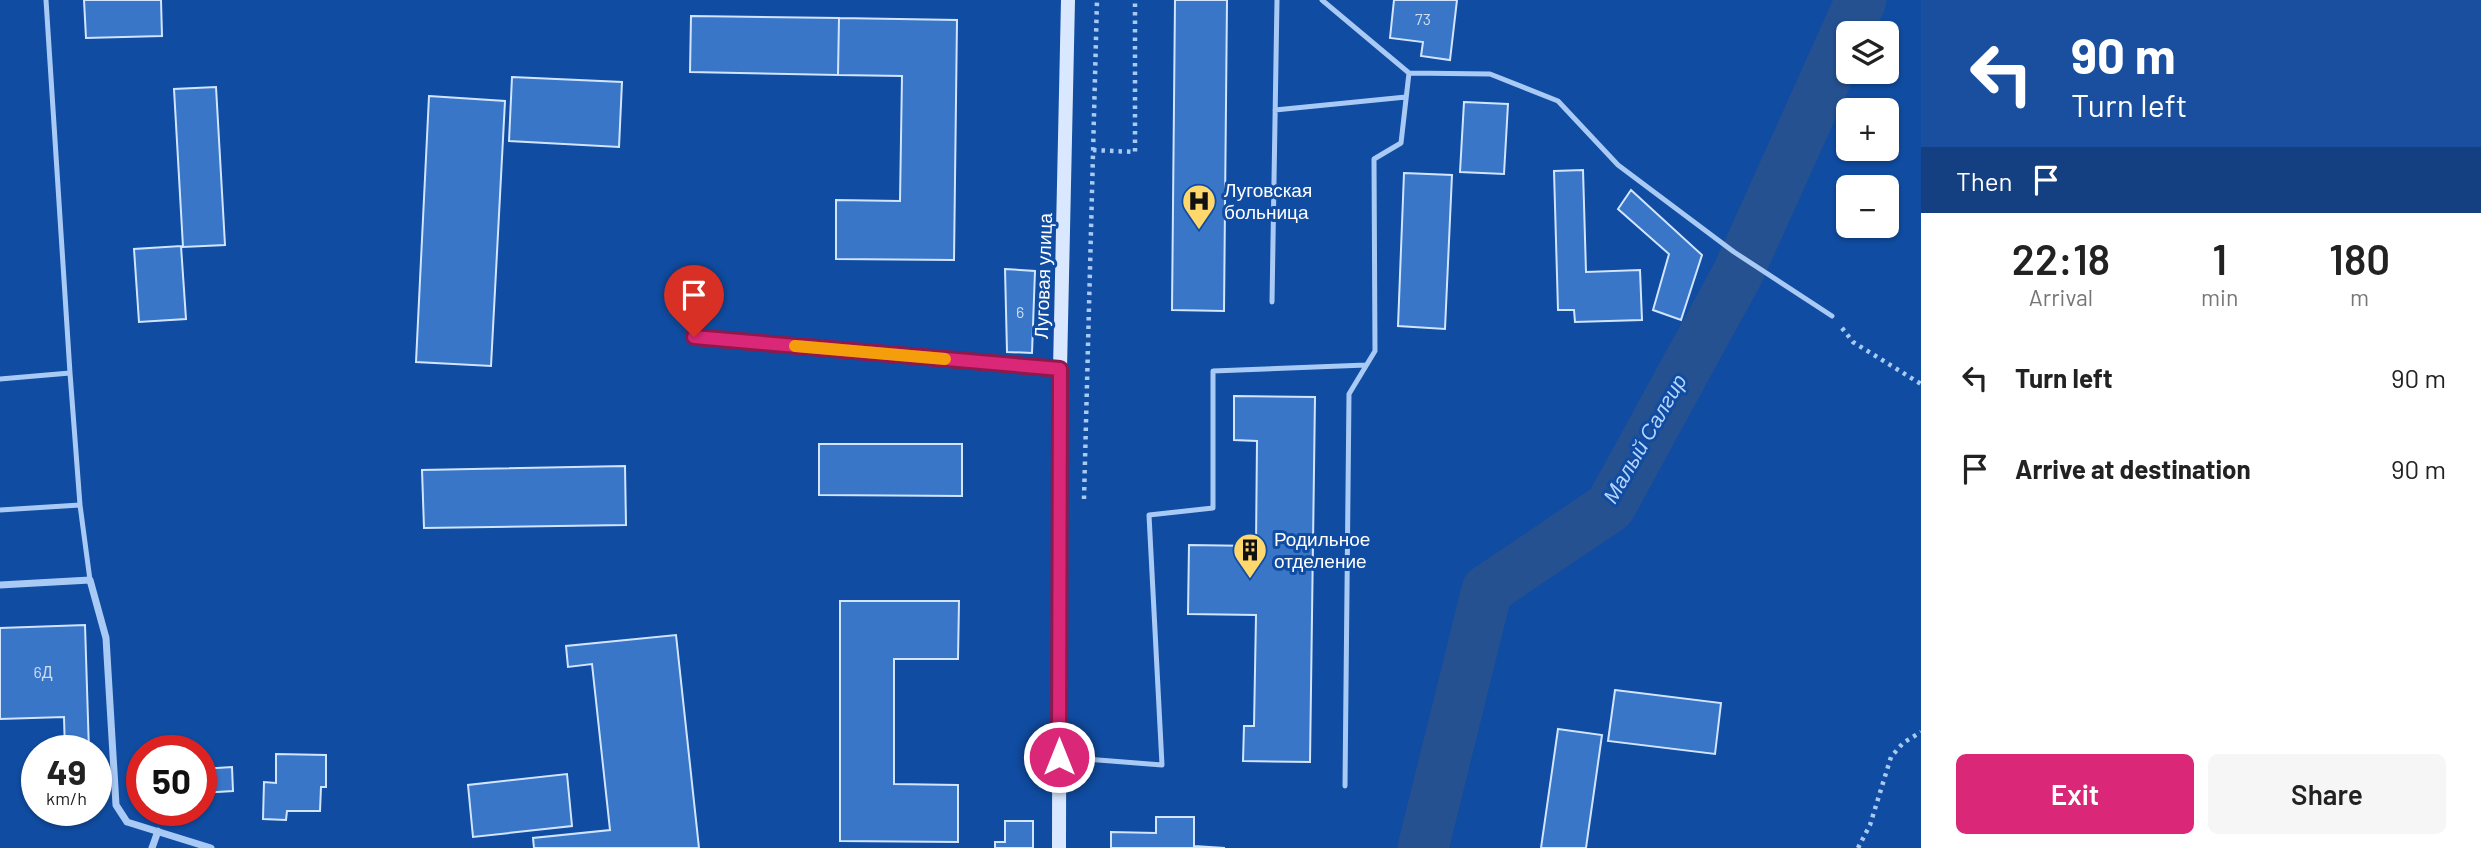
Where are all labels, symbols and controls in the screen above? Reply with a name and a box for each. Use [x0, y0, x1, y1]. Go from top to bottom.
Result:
house number: 73 [1415, 9, 1431, 28]
map controls [1836, 21, 1899, 238]
button: layers [1836, 21, 1899, 84]
text: 90 m [2071, 25, 2176, 84]
icon: left [1956, 28, 2047, 119]
text: Turn left [2071, 85, 2188, 123]
button: + [1836, 98, 1899, 161]
icon: arrive [2027, 161, 2065, 199]
text: Then [1956, 165, 2013, 196]
button: − [1836, 175, 1899, 238]
place label: Луговская больница [1224, 178, 1312, 223]
hospital icon: Луговская больница [1180, 182, 1218, 231]
street label: Луговая улица [1029, 212, 1056, 339]
text: 22:18 [2012, 233, 2110, 283]
text: 1 [2212, 233, 2227, 283]
text: 180 [2329, 233, 2390, 283]
pin [664, 265, 724, 337]
icon: arrive [675, 276, 713, 314]
text: Arrival [2029, 283, 2093, 311]
text: min [2201, 283, 2238, 311]
text: m [2350, 283, 2369, 311]
house number: 6 [1016, 302, 1024, 321]
icon: left [1956, 359, 1994, 397]
text: Turn left [2015, 362, 2113, 393]
text: 90 m [2391, 362, 2446, 393]
water label: Малый Салгир [1597, 369, 1691, 507]
icon: arrive [1956, 450, 1994, 488]
text: Arrive at destination [2015, 453, 2251, 484]
text: 90 m [2391, 453, 2446, 484]
place label: Родильное отделение [1274, 527, 1370, 572]
building icon: Родильное отделение [1231, 531, 1269, 580]
house number: 6Д [33, 662, 53, 681]
position arrow [1022, 720, 1096, 794]
speed limit sign: 50 [126, 735, 217, 826]
text: 49 [47, 750, 86, 792]
button: Exit [1956, 754, 2194, 834]
button: Share [2208, 754, 2446, 834]
text: km/h [46, 787, 87, 809]

